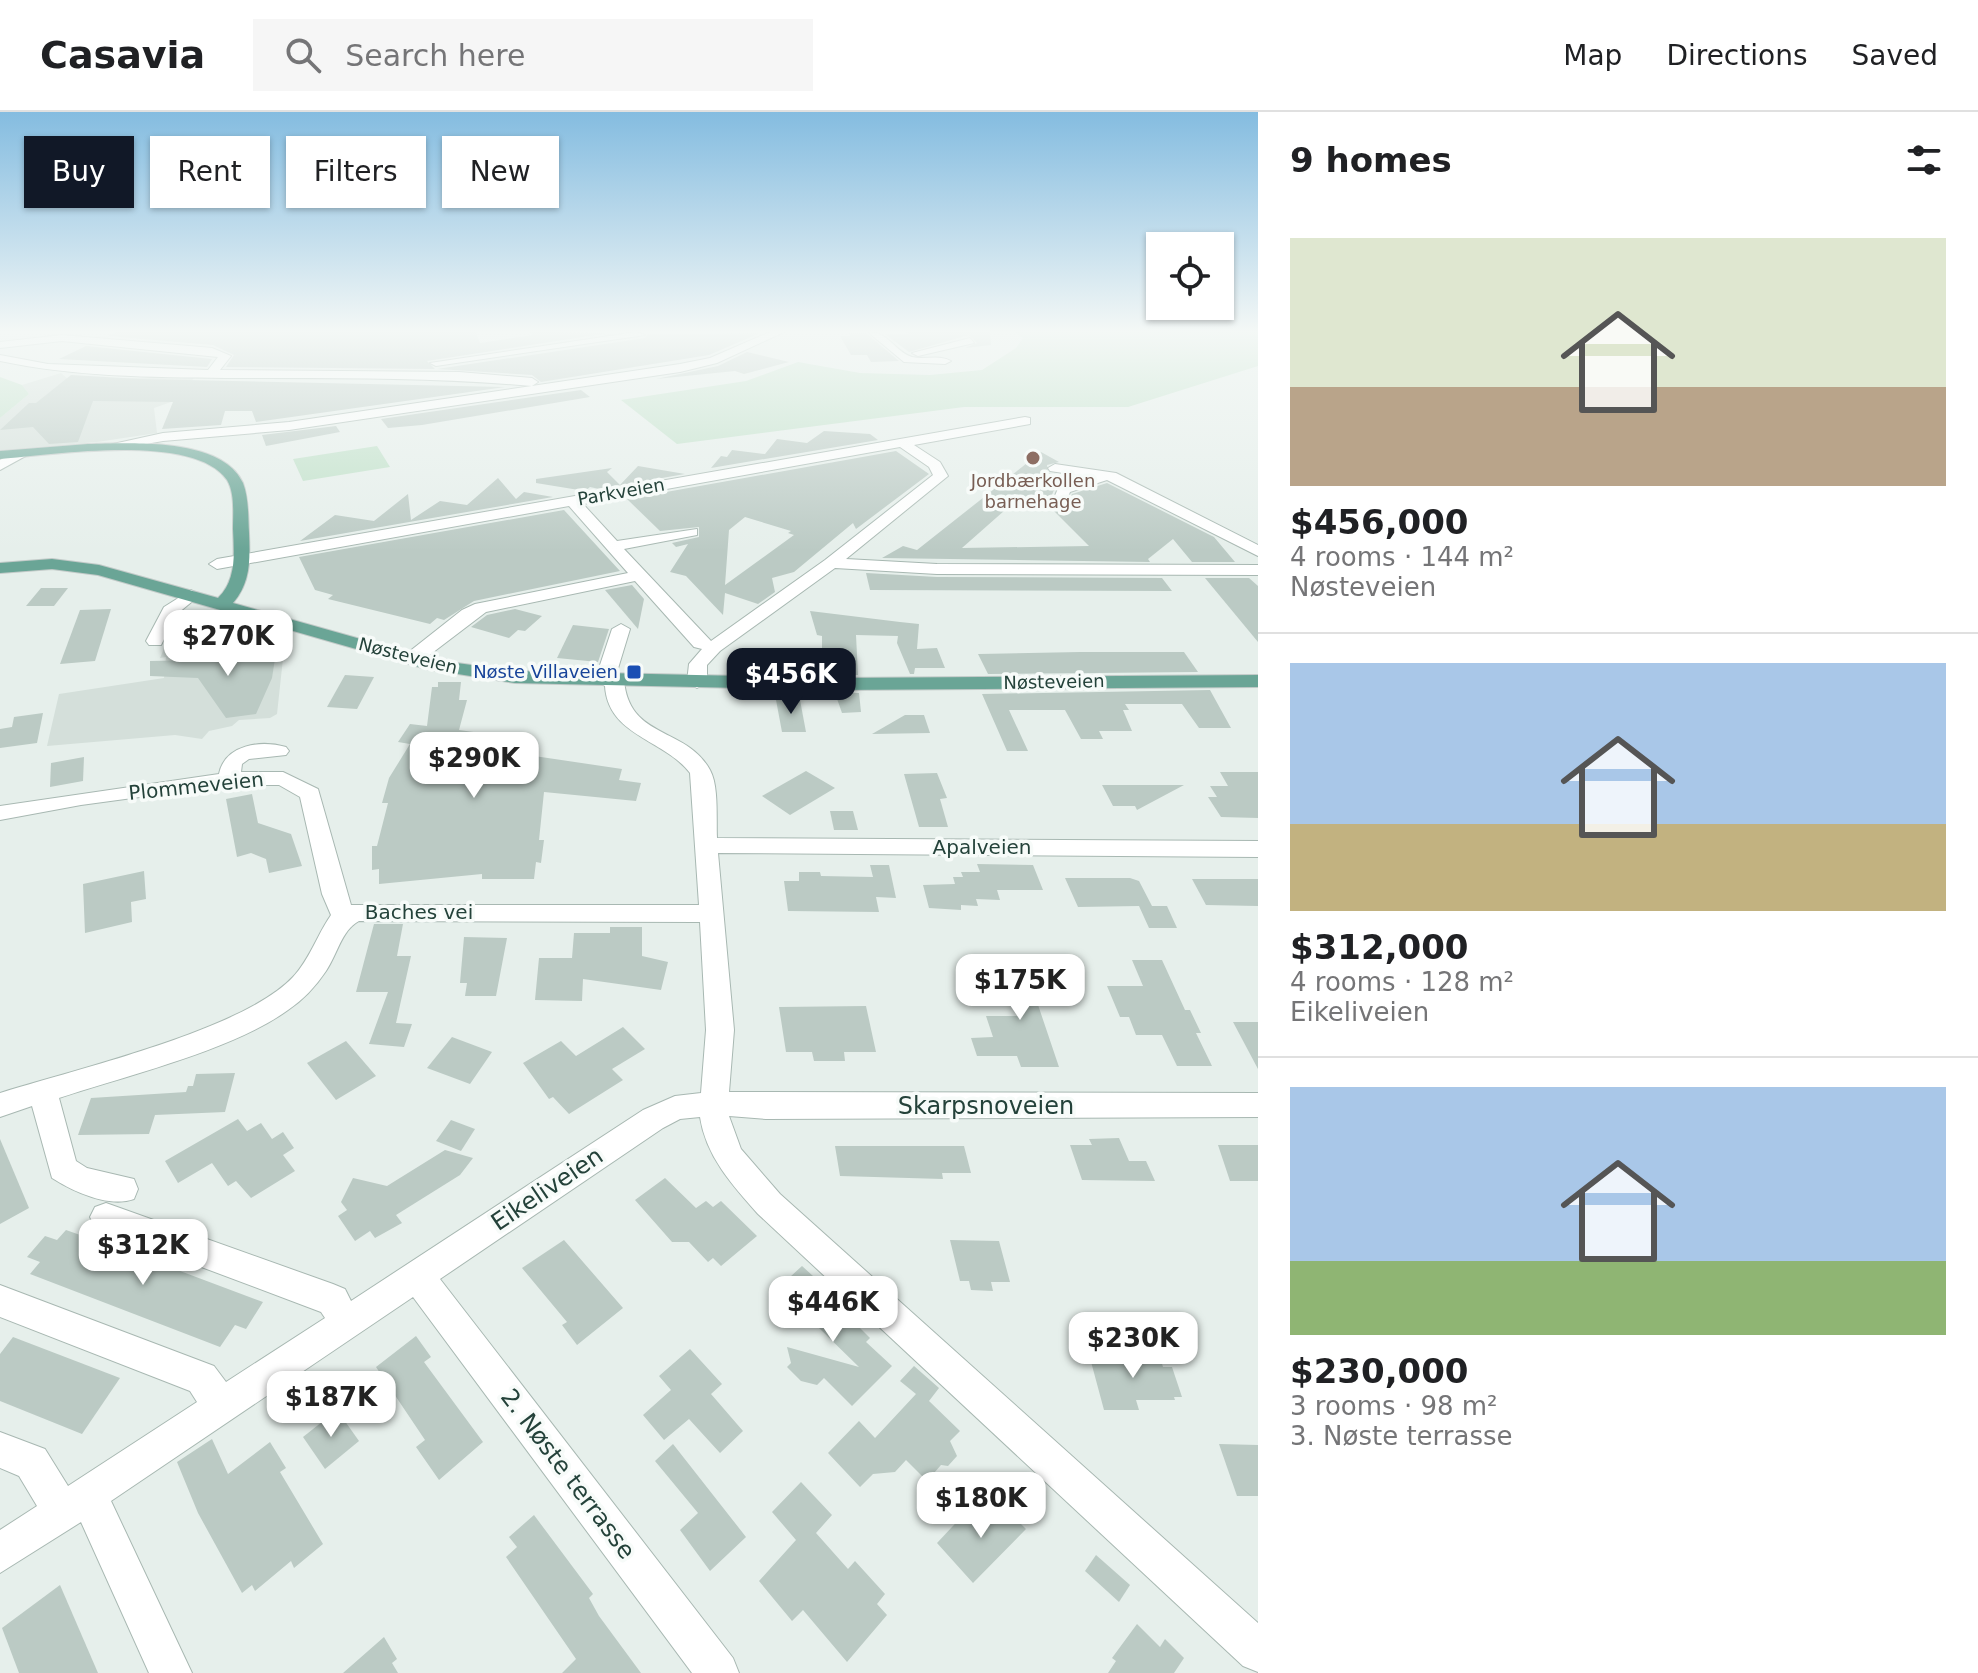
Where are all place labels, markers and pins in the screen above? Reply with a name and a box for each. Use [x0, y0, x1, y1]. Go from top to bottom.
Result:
marker: Jordbærkollen barnehage [1024, 449, 1042, 467]
place label: Jordbærkollen barnehage [970, 470, 1095, 512]
pin: $270K [172, 610, 284, 678]
pin: $456K [735, 648, 847, 716]
place label: Nøste Villaveien [473, 661, 618, 682]
marker: Nøste Villaveien [625, 663, 643, 681]
pin: $290K [418, 732, 530, 800]
pin: $175K [964, 954, 1076, 1022]
pin: $312K [87, 1219, 199, 1287]
pin: $446K [777, 1276, 889, 1344]
pin: $230K [1077, 1312, 1189, 1380]
pin: $187K [275, 1371, 387, 1439]
pin: $180K [925, 1472, 1037, 1540]

